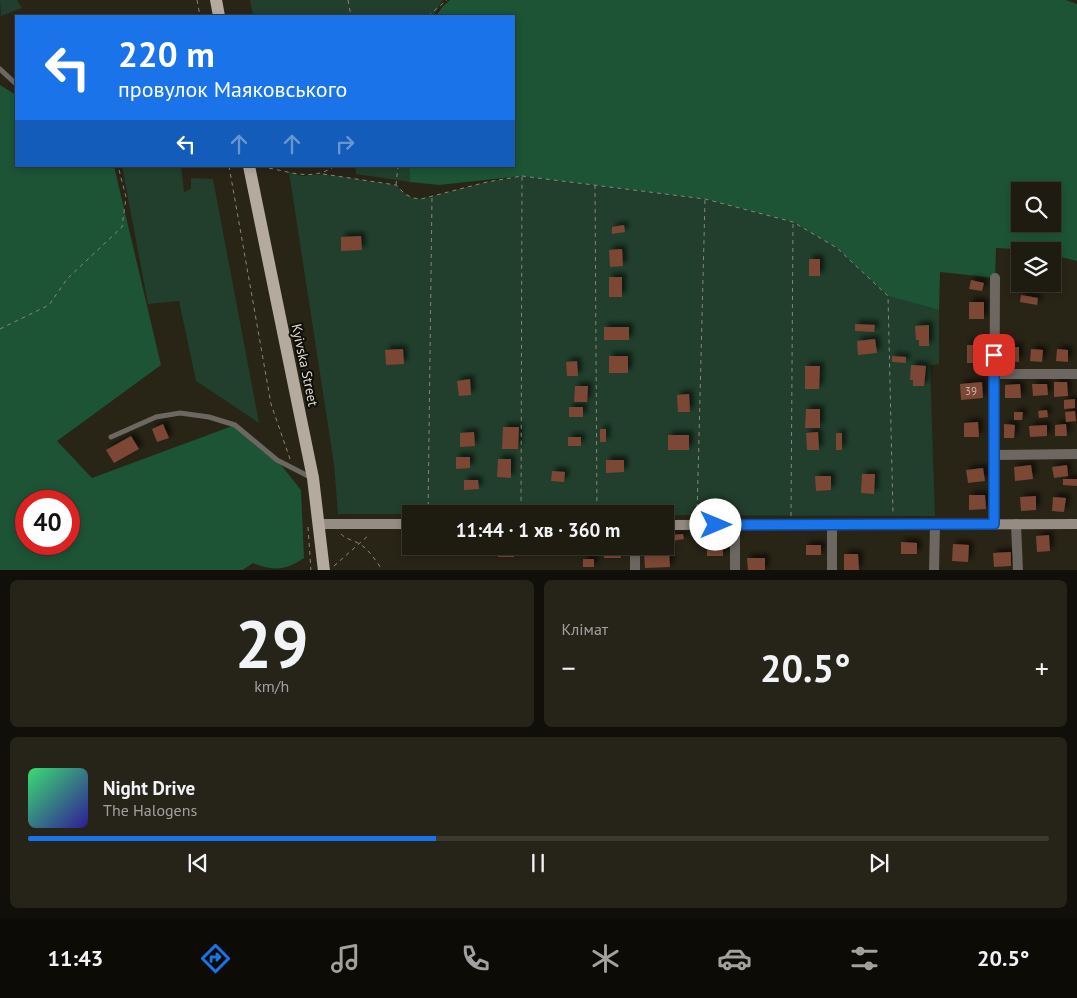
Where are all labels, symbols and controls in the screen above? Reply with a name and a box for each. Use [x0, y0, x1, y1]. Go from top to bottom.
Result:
text: 220 m [118, 31, 215, 77]
icon: left [35, 35, 100, 100]
text: провулок Маяковського [118, 75, 347, 103]
icon: left [172, 130, 200, 158]
icon: ahead [225, 130, 253, 158]
icon: ahead [278, 130, 306, 158]
icon: right [331, 130, 359, 158]
map controls [1011, 182, 1061, 292]
button: search [1011, 182, 1061, 232]
button: layers [1011, 242, 1061, 292]
street label: Kyivska Street [287, 322, 323, 408]
pin [973, 334, 1015, 376]
icon: arrive [980, 341, 1008, 369]
house number: 39 [965, 384, 977, 398]
speed limit sign: 40 [15, 490, 80, 555]
position arrow [689, 498, 741, 550]
text: 11:44 · 1 хв · 360 m [456, 518, 620, 542]
text: 29 [235, 601, 309, 685]
text: Клімат [562, 619, 608, 639]
text: 20.5° [760, 643, 851, 692]
text: − [562, 649, 576, 686]
text: + [1035, 649, 1049, 686]
text: km/h [254, 676, 289, 696]
text: Night Drive [103, 776, 195, 800]
text: The Halogens [103, 800, 197, 820]
icon: previous [184, 849, 212, 877]
icon: pause [524, 849, 552, 877]
icon: next [865, 849, 893, 877]
icon: directions [198, 941, 233, 976]
icon: music [328, 941, 363, 976]
icon: phone [458, 941, 493, 976]
icon: climate [588, 941, 623, 976]
icon: car [717, 941, 752, 976]
icon: filters [847, 941, 882, 976]
text: 11:43 [47, 944, 103, 972]
text: 20.5° [977, 944, 1029, 972]

